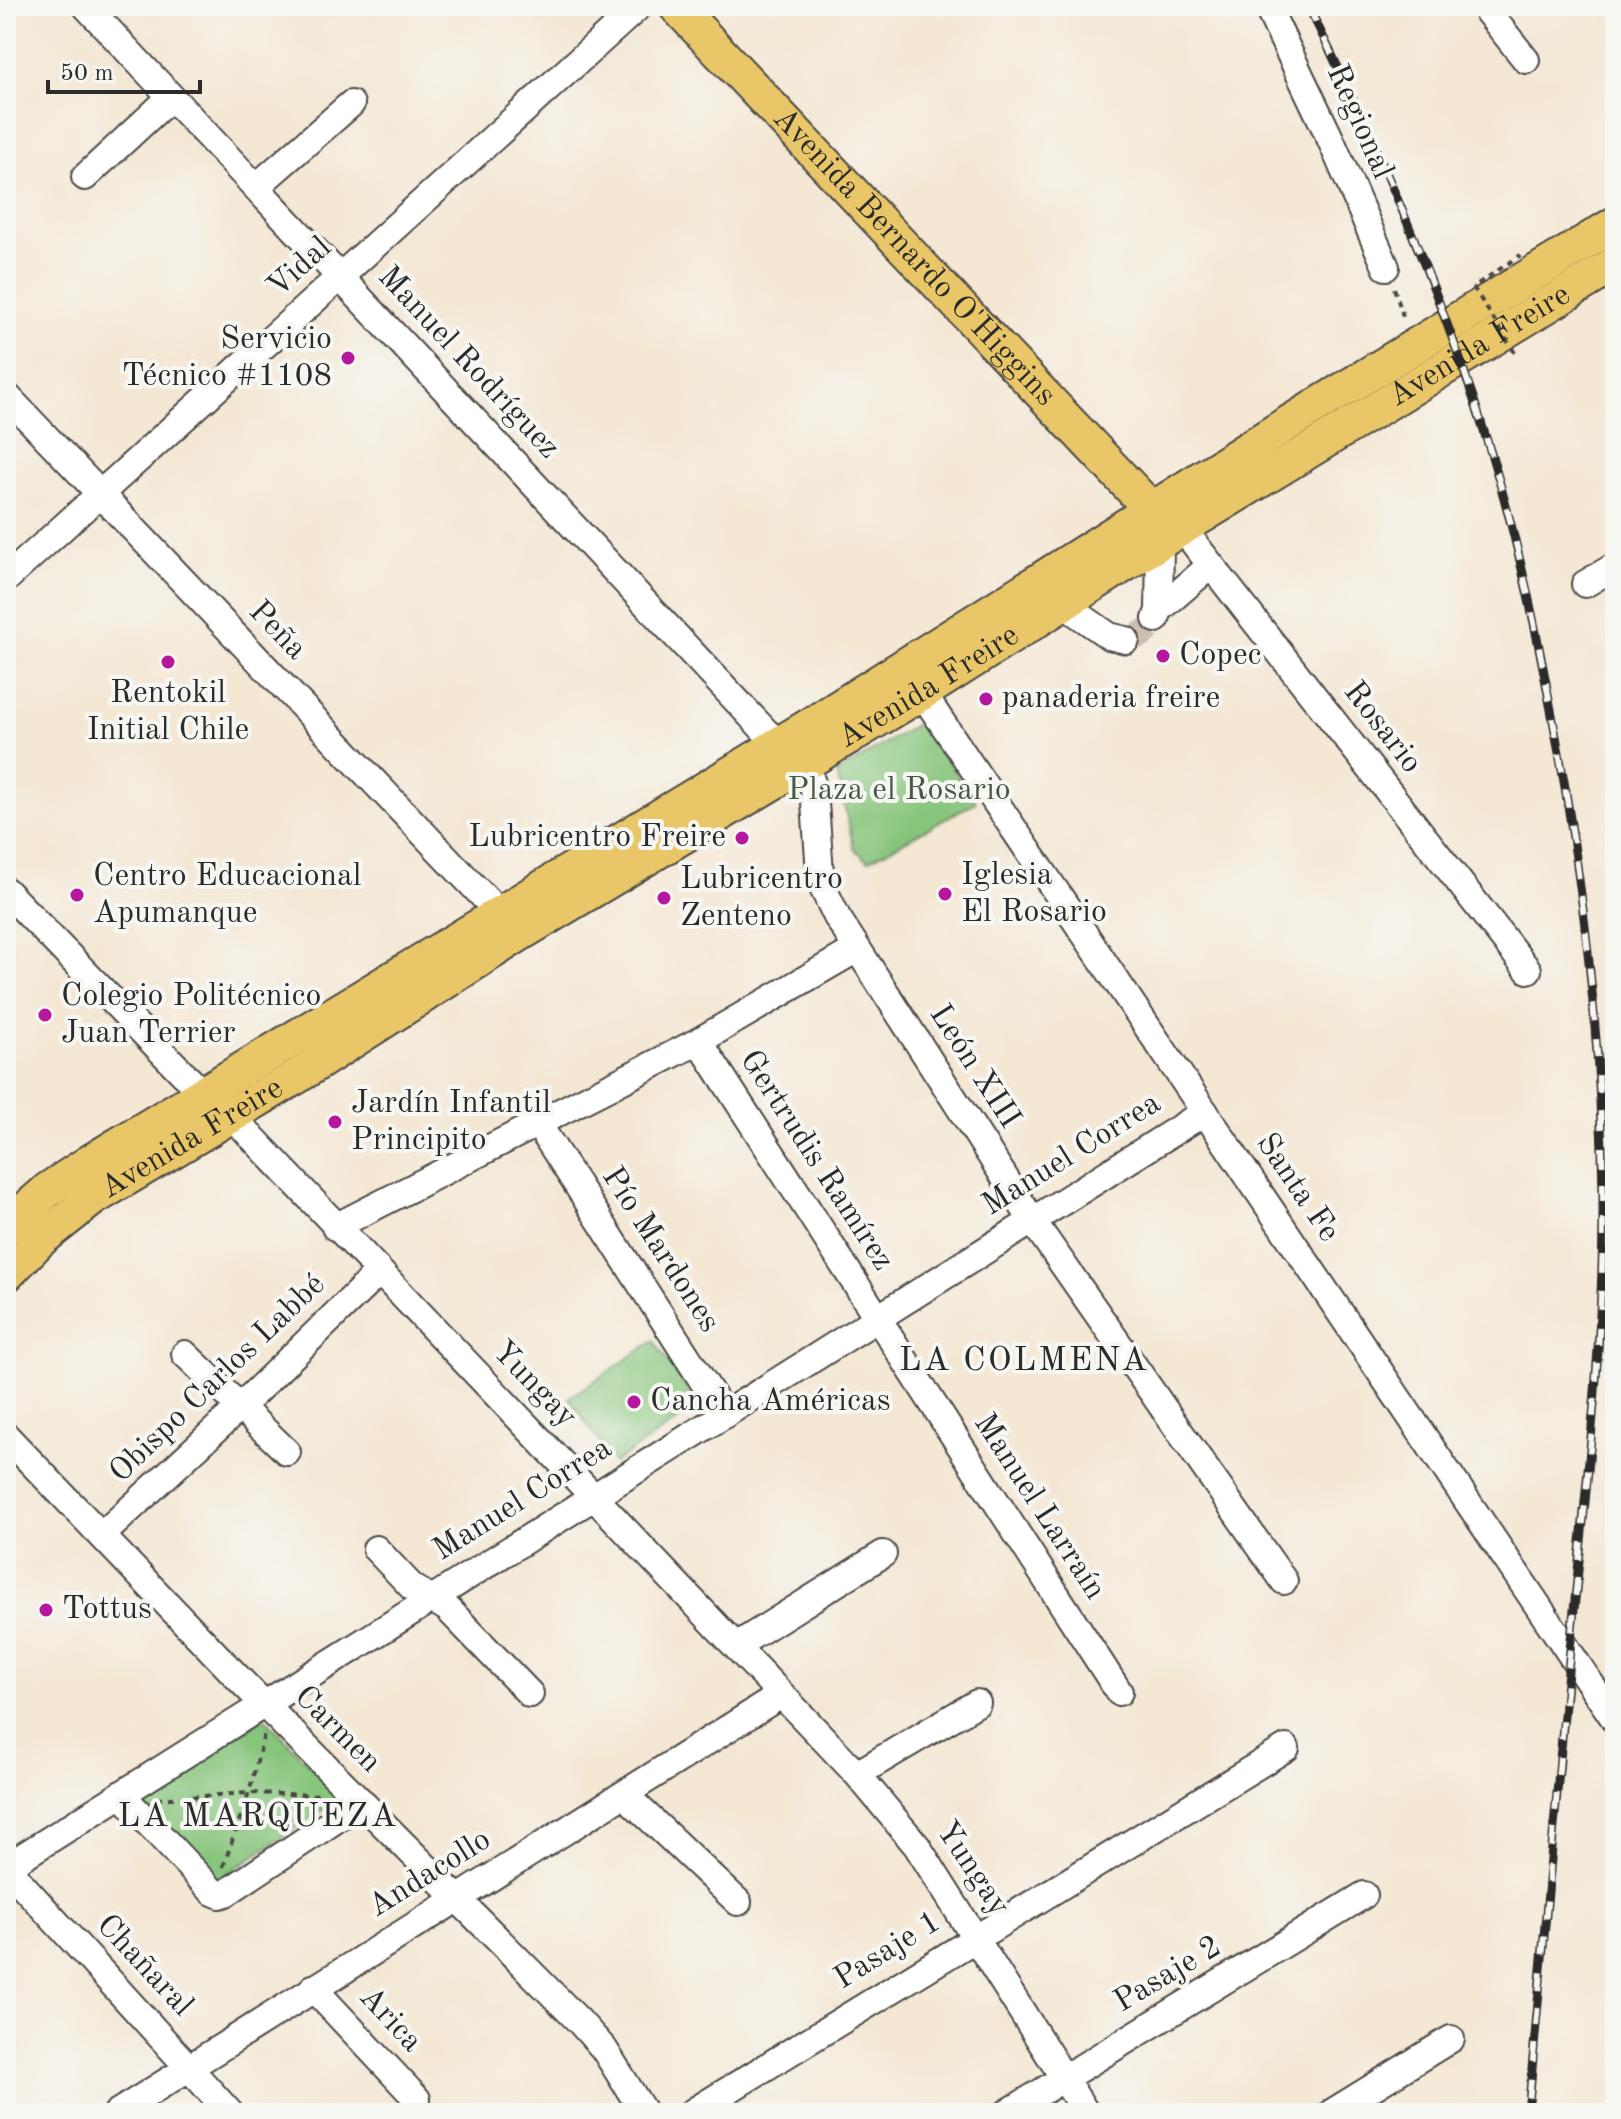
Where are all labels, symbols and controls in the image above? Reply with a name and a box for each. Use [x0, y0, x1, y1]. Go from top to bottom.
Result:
scale bar [48, 44, 200, 94]
street label: Regional [1320, 60, 1398, 184]
text: 50 m [60, 62, 114, 86]
street label: Avenida Bernardo O'Higgins [766, 103, 1061, 413]
street label: Vidal [262, 232, 338, 304]
street label: Manuel Rodríguez [371, 261, 565, 465]
street label: Avenida Freire [1384, 279, 1576, 414]
place label: Servicio Técnico #1108 [122, 324, 332, 393]
marker: Servicio Técnico #1108 [339, 349, 357, 367]
street label: Peña [242, 595, 312, 667]
street label: Avenida Freire [833, 620, 1025, 755]
place label: Copec [1179, 640, 1262, 672]
marker: Copec [1154, 647, 1172, 665]
marker: Rentokil Initial Chile [159, 653, 177, 671]
street label: Rosario [1337, 676, 1427, 780]
place label: Rentokil Initial Chile [87, 678, 249, 747]
place label: panaderia freire [1002, 683, 1220, 715]
marker: panaderia freire [977, 690, 995, 708]
park label: Plaza el Rosario [787, 775, 1011, 807]
place label: Lubricentro Freire [468, 822, 726, 854]
marker: Lubricentro Freire [733, 829, 751, 847]
place label: Iglesia El Rosario [961, 860, 1107, 929]
place label: Centro Educacional Apumanque [93, 861, 361, 930]
place label: Lubricentro Zenteno [680, 864, 843, 933]
marker: Iglesia El Rosario [936, 885, 954, 903]
marker: Centro Educacional Apumanque [68, 886, 86, 904]
marker: Lubricentro Zenteno [655, 889, 673, 907]
place label: Colegio Politécnico Juan Terrier [61, 981, 321, 1050]
street label: León XIII [922, 1000, 1026, 1134]
marker: Colegio Politécnico Juan Terrier [36, 1006, 54, 1024]
street label: Gertrudis Ramírez [733, 1045, 899, 1277]
street label: Avenida Freire [96, 1072, 289, 1206]
street label: Manuel Correa [977, 1087, 1167, 1222]
place label: Jardín Infantil Principito [351, 1088, 551, 1157]
marker: Jardín Infantil Principito [326, 1113, 344, 1131]
street label: Santa Fe [1249, 1128, 1345, 1248]
street label: Pío Mardones [595, 1162, 725, 1338]
street label: Obispo Carlos Labbé [104, 1268, 332, 1490]
street label: Yungay [486, 1336, 582, 1434]
district label: LA COLMENA [899, 1344, 1149, 1378]
place label: Cancha Américas [650, 1386, 891, 1418]
marker: Cancha Américas [625, 1393, 643, 1411]
street label: Manuel Larraín [967, 1408, 1111, 1606]
street label: Manuel Correa [428, 1432, 618, 1567]
place label: Tottus [62, 1594, 152, 1626]
marker: Tottus [37, 1601, 55, 1619]
street label: Carmen [288, 1681, 386, 1779]
district label: LA MARQUEZA [117, 1800, 399, 1834]
street label: Yungay [929, 1816, 1015, 1922]
street label: Andacollo [363, 1824, 497, 1924]
street label: Pasaje 1 [829, 1906, 947, 1996]
street label: Chañaral [90, 1909, 198, 2023]
street label: Pasaje 2 [1109, 1931, 1227, 2019]
street label: Arica [352, 1981, 428, 2059]

